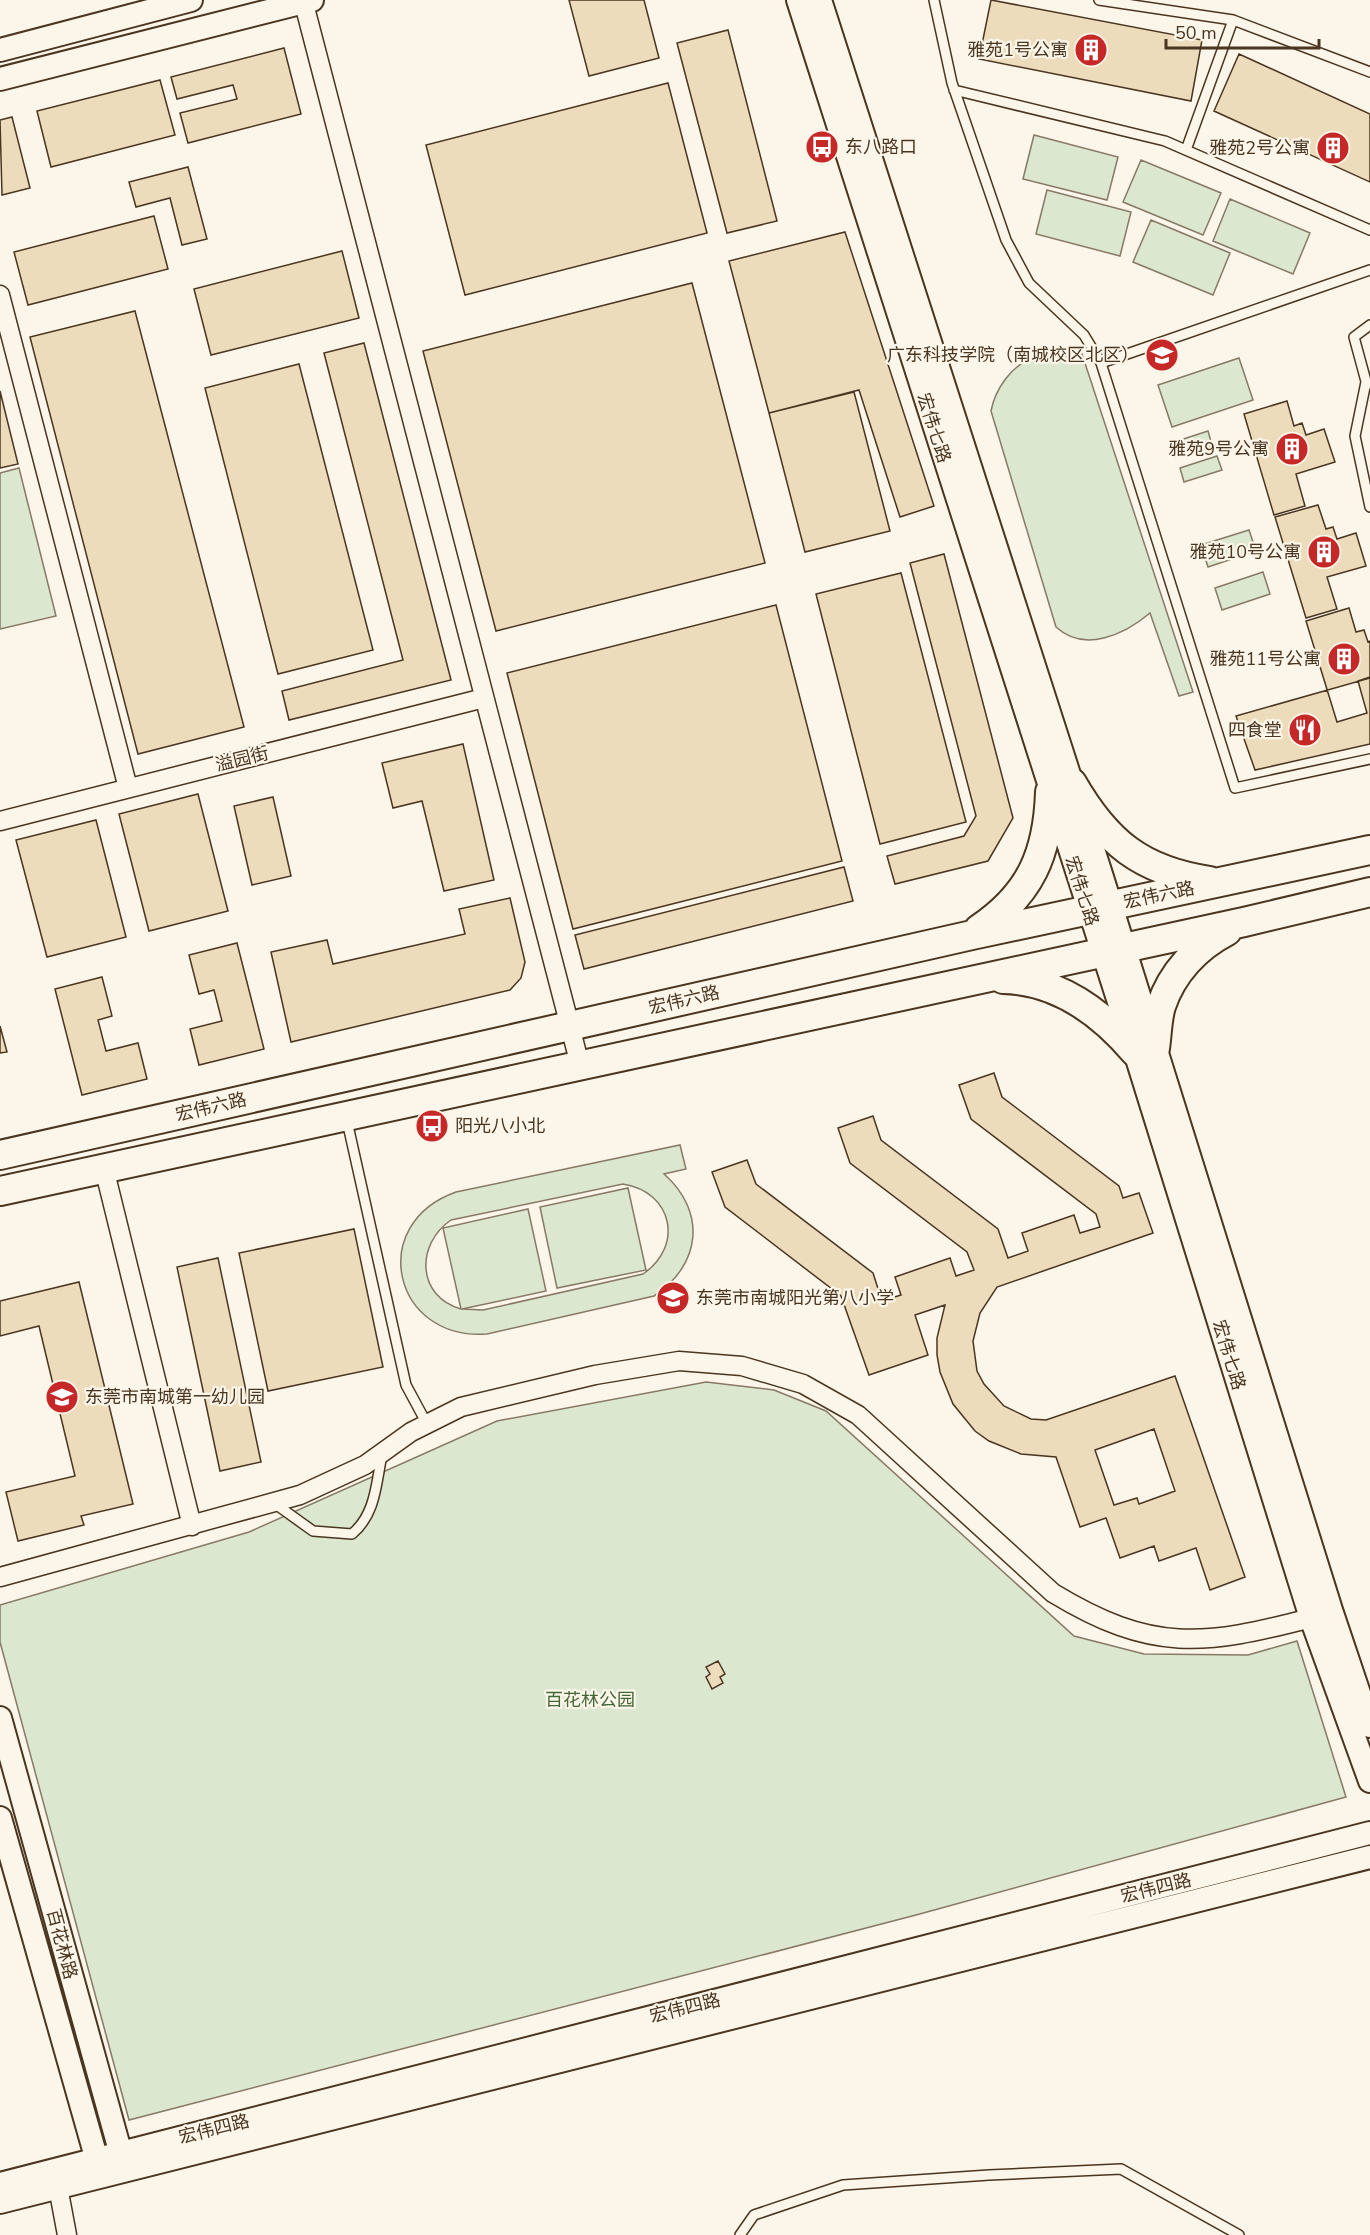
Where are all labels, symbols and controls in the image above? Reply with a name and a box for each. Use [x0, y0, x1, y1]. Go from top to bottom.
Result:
scale bar [1166, 12, 1319, 50]
text: 50 m [1175, 21, 1217, 45]
building icon: 雅苑1号公寓 [1073, 32, 1109, 68]
place label: 雅苑1号公寓 [967, 38, 1068, 62]
bus stop icon: 东八路口 [804, 129, 840, 165]
building icon: 雅苑2号公寓 [1315, 130, 1351, 166]
place label: 东八路口 [845, 135, 917, 159]
place label: 雅苑2号公寓 [1209, 136, 1310, 160]
school or university icon: 广东科技学院（南城校区北区） [1144, 337, 1180, 373]
place label: 广东科技学院（南城校区北区） [887, 343, 1139, 367]
street label: 宏伟七路 [911, 390, 957, 466]
building icon: 雅苑9号公寓 [1274, 431, 1310, 467]
place label: 雅苑9号公寓 [1168, 437, 1269, 461]
building icon: 雅苑10号公寓 [1306, 534, 1342, 570]
place label: 雅苑10号公寓 [1189, 540, 1301, 564]
building icon: 雅苑11号公寓 [1326, 641, 1362, 677]
place label: 雅苑11号公寓 [1209, 647, 1321, 671]
restaurant icon: 四食堂 [1287, 712, 1323, 748]
place label: 四食堂 [1228, 718, 1282, 742]
street label: 溢园街 [213, 741, 271, 777]
street label: 宏伟七路 [1059, 853, 1105, 929]
street label: 宏伟六路 [1121, 876, 1197, 914]
street label: 宏伟六路 [646, 980, 722, 1020]
street label: 宏伟六路 [173, 1087, 249, 1127]
bus stop icon: 阳光八小北 [414, 1108, 450, 1144]
place label: 阳光八小北 [455, 1114, 545, 1138]
school or university icon: 东莞市南城阳光第八小学 [655, 1280, 691, 1316]
place label: 东莞市南城阳光第八小学 [696, 1286, 894, 1310]
street label: 宏伟七路 [1207, 1317, 1251, 1393]
school or university icon: 东莞市南城第一幼儿园 [44, 1379, 80, 1415]
place label: 东莞市南城第一幼儿园 [85, 1385, 265, 1409]
park label: 百花林公园 [545, 1688, 635, 1712]
street label: 宏伟四路 [1118, 1868, 1194, 1908]
street label: 百花林路 [41, 1906, 83, 1982]
street label: 宏伟四路 [647, 1988, 723, 2028]
street label: 宏伟四路 [176, 2109, 252, 2149]

